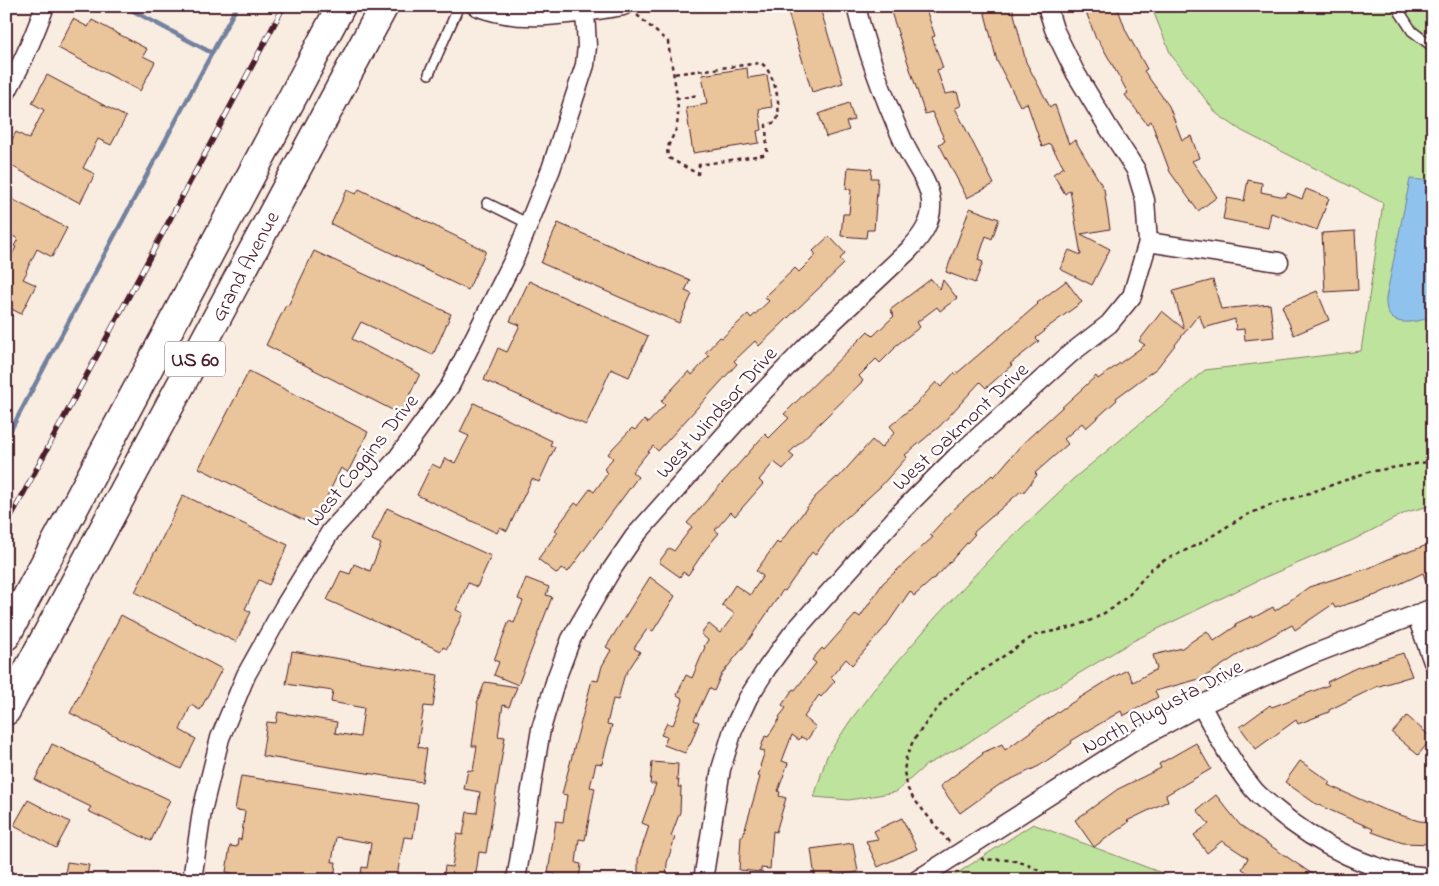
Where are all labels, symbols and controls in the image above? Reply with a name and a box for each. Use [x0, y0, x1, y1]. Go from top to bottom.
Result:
street label: Grand Avenue [205, 206, 289, 327]
street label: West Windsor Drive [650, 340, 786, 486]
road number: US 60 [165, 342, 225, 376]
street label: West Oakmont Drive [887, 356, 1037, 499]
street label: West Coggins Drive [300, 388, 429, 536]
street label: North Augusta Drive [1077, 652, 1250, 765]

